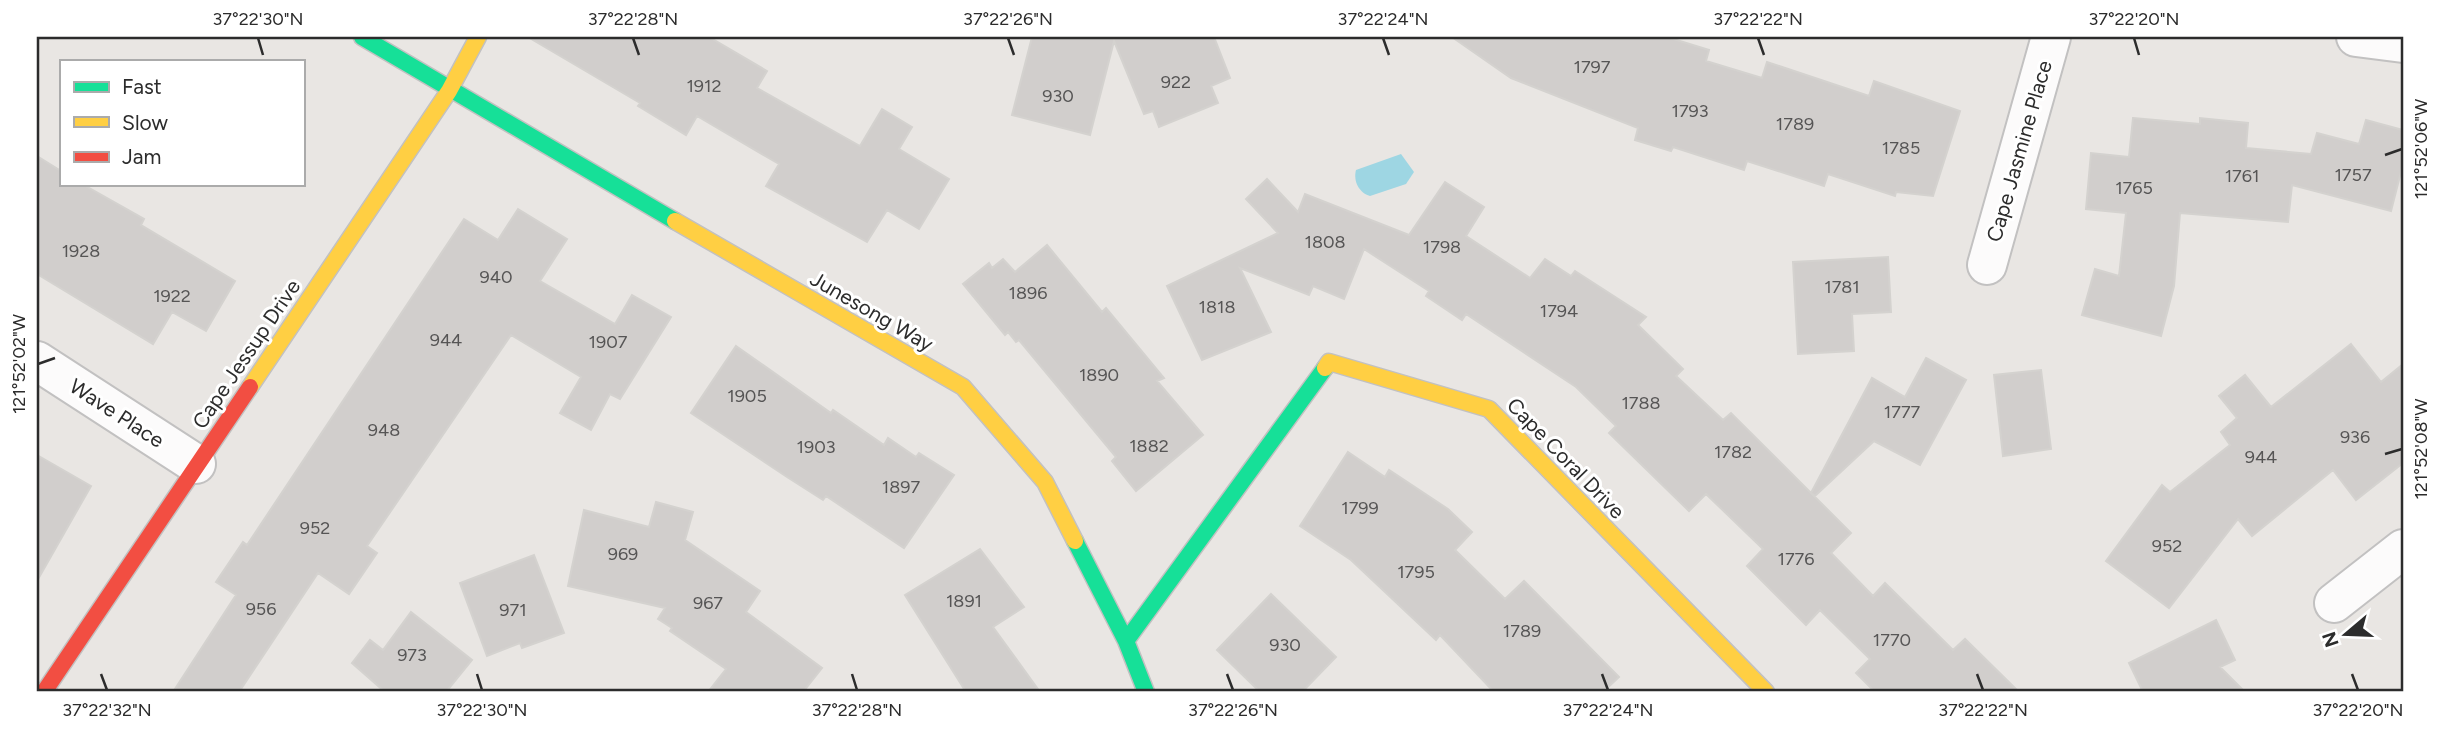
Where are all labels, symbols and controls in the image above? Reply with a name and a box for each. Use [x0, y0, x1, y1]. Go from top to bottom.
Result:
text: 37°22'30"N [213, 8, 303, 30]
text: 37°22'28"N [588, 8, 678, 30]
text: 37°22'26"N [963, 8, 1053, 30]
text: 37°22'24"N [1338, 8, 1428, 30]
text: 37°22'22"N [1713, 8, 1803, 30]
text: 37°22'20"N [2088, 8, 2180, 30]
house number: 1797 [1574, 56, 1611, 78]
street label: Cape Jasmine Place [1981, 57, 2057, 245]
legend [60, 60, 304, 186]
house number: 922 [1161, 71, 1191, 93]
text: Fast [122, 74, 162, 99]
house number: 1912 [686, 75, 722, 97]
house number: 930 [1042, 85, 1074, 107]
text: 121°52'06"W [2410, 98, 2432, 199]
house number: 1793 [1671, 100, 1709, 122]
text: Slow [122, 110, 168, 135]
house number: 1789 [1776, 113, 1814, 135]
house number: 1785 [1882, 137, 1920, 159]
text: Jam [122, 144, 161, 169]
house number: 1757 [2334, 164, 2372, 186]
house number: 1761 [2225, 165, 2259, 187]
house number: 1765 [2115, 177, 2153, 199]
house number: 1808 [1304, 231, 1346, 253]
house number: 1798 [1423, 236, 1461, 258]
house number: 1928 [62, 240, 100, 262]
house number: 940 [480, 266, 512, 288]
street label: Junesong Way [806, 266, 938, 356]
street label: Cape Jessup Drive [187, 275, 305, 433]
house number: 1781 [1824, 276, 1860, 298]
house number: 1896 [1009, 282, 1047, 304]
house number: 1922 [153, 285, 191, 307]
house number: 1818 [1199, 296, 1235, 318]
house number: 1794 [1540, 300, 1578, 322]
text: 121°52'02"W [8, 313, 30, 414]
house number: 944 [430, 329, 462, 351]
house number: 1907 [589, 331, 628, 353]
house number: 1890 [1079, 364, 1119, 386]
street label: Wave Place [65, 373, 169, 453]
house number: 1905 [727, 385, 767, 407]
street label: Cape Coral Drive [1502, 392, 1630, 524]
house number: 1788 [1621, 392, 1661, 414]
text: 121°52'08"W [2410, 398, 2432, 500]
house number: 1777 [1884, 401, 1921, 423]
house number: 948 [368, 419, 400, 441]
house number: 936 [2340, 426, 2370, 448]
house number: 1882 [1129, 435, 1169, 457]
house number: 1903 [797, 436, 835, 458]
house number: 1782 [1714, 441, 1752, 463]
house number: 944 [2245, 446, 2277, 468]
house number: 1897 [882, 476, 921, 498]
house number: 1799 [1341, 497, 1379, 519]
house number: 952 [300, 517, 330, 539]
house number: 952 [2152, 535, 2182, 557]
house number: 969 [608, 543, 638, 565]
house number: 1776 [1778, 548, 1814, 570]
house number: 1795 [1397, 561, 1435, 583]
house number: 1891 [946, 590, 982, 612]
house number: 967 [693, 592, 723, 614]
house number: 956 [246, 598, 276, 620]
house number: 971 [499, 599, 527, 621]
north arrow [2310, 600, 2380, 670]
house number: 1789 [1503, 620, 1541, 642]
house number: 1770 [1873, 629, 1911, 651]
text: N [2317, 629, 2344, 650]
house number: 930 [1269, 634, 1301, 656]
house number: 973 [397, 644, 427, 666]
text: 37°22'32"N [62, 699, 152, 721]
text: 37°22'30"N [437, 699, 527, 721]
text: 37°22'28"N [812, 699, 902, 721]
text: 37°22'26"N [1188, 699, 1278, 721]
text: 37°22'24"N [1563, 699, 1653, 721]
text: 37°22'22"N [1938, 699, 2028, 721]
text: 37°22'20"N [2312, 699, 2404, 721]

